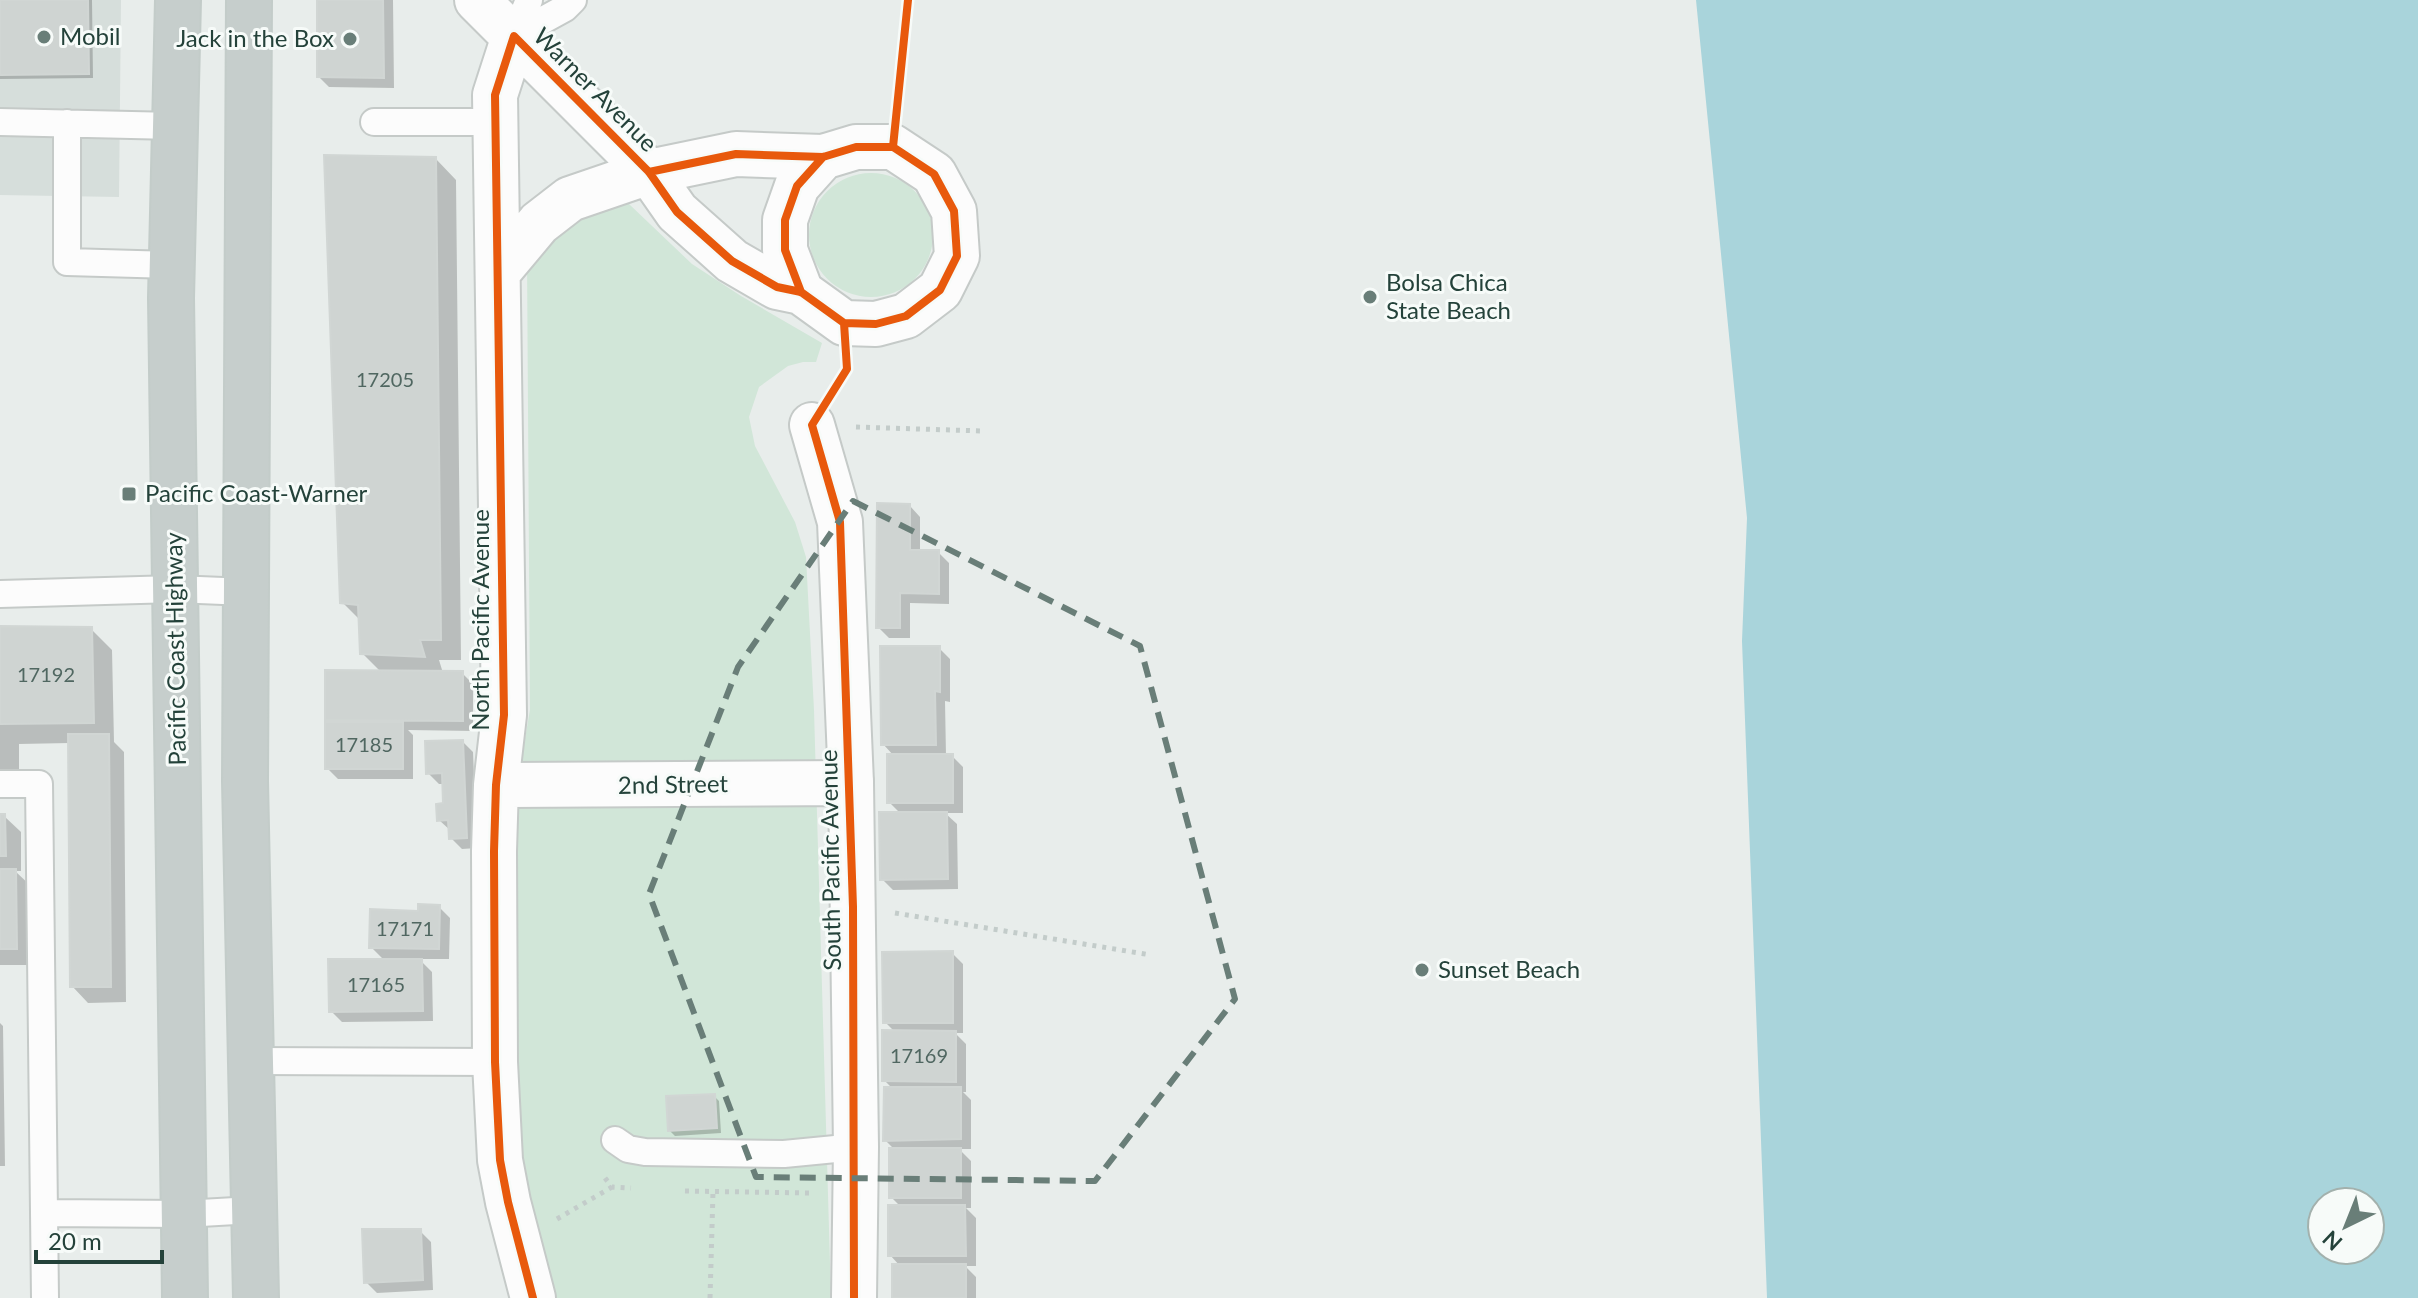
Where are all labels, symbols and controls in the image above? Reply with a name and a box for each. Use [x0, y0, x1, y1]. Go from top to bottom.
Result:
place label: Mobil [60, 21, 120, 50]
street label: Warner Avenue [528, 21, 664, 157]
place label: Jack in the Box [176, 23, 334, 52]
marker: Mobil [35, 28, 53, 46]
marker: Jack in the Box [341, 30, 359, 48]
place label: Bolsa Chica State Beach [1386, 267, 1511, 324]
marker: Bolsa Chica State Beach [1361, 288, 1379, 306]
house number: 17205 [356, 367, 414, 391]
place label: Pacific Coast-Warner [145, 478, 368, 507]
marker: Pacific Coast-Warner [120, 485, 138, 503]
street label: North Pacific Avenue [465, 509, 494, 731]
street label: Pacific Coast Highway [158, 531, 191, 766]
house number: 17192 [17, 662, 75, 686]
house number: 17185 [335, 732, 393, 756]
street label: South Pacific Avenue [813, 749, 846, 971]
street label: 2nd Street [618, 768, 729, 799]
house number: 17171 [376, 916, 434, 940]
place label: Sunset Beach [1438, 954, 1580, 983]
marker: Sunset Beach [1413, 961, 1431, 979]
house number: 17165 [347, 972, 405, 996]
house number: 17169 [890, 1043, 948, 1067]
north arrow [2306, 1186, 2386, 1266]
scale bar [36, 1214, 162, 1264]
text: N [2317, 1225, 2347, 1257]
text: 20 m [48, 1226, 102, 1255]

